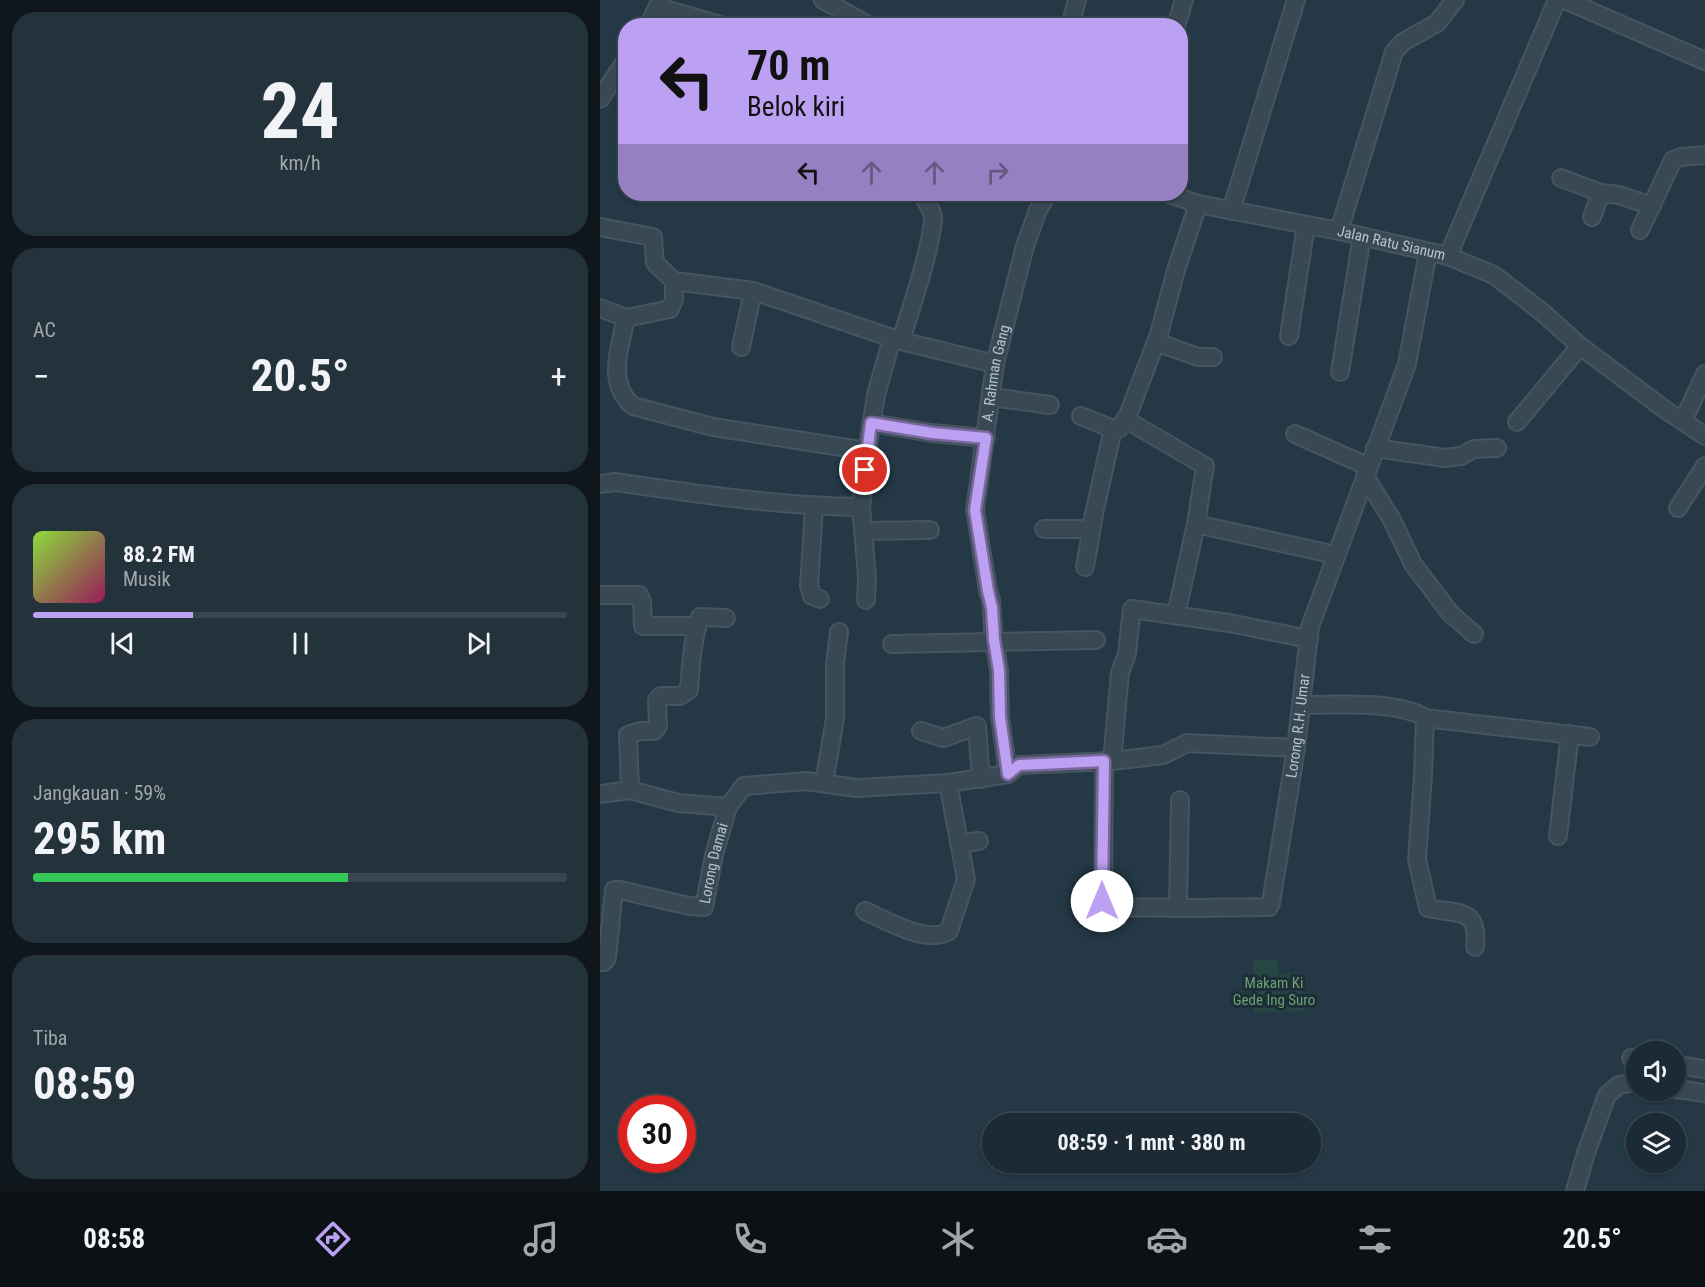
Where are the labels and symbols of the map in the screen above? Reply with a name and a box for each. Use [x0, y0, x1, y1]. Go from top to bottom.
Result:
street label: Jalan Ratu Sianum [1336, 222, 1447, 264]
street label: A. Rahman Gang [978, 323, 1014, 423]
pin [839, 444, 890, 495]
street label: Lorong R.H. Umar [1282, 673, 1314, 779]
street label: Lorong Damai [696, 821, 732, 905]
position arrow [1070, 869, 1134, 933]
park label: Makam Ki Gede Ing Suro [1233, 974, 1315, 1009]
speed limit sign: 30 [618, 1095, 696, 1173]

